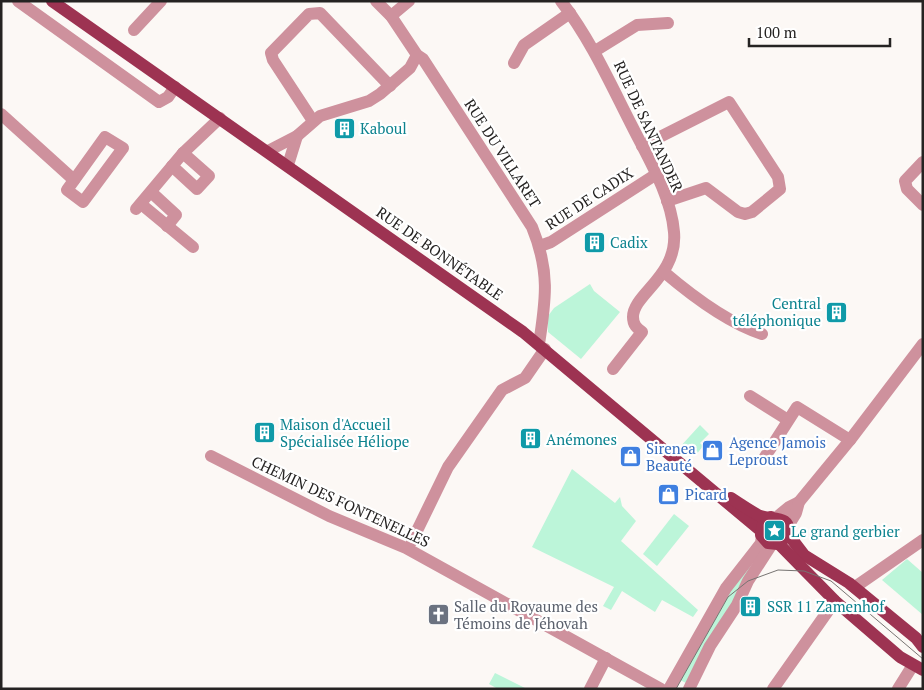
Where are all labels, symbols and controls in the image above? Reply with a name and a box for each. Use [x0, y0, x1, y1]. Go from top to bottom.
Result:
scale bar [749, 15, 890, 47]
text: 100 m [756, 22, 797, 42]
street label: RUE DE SANTANDER [610, 57, 688, 195]
street label: RUE DU VILLARET [460, 95, 546, 211]
building icon: Kaboul [332, 116, 356, 140]
place label: Kaboul [360, 118, 407, 138]
street label: RUE DE CADIX [541, 162, 637, 234]
street label: RUE DE BONNÉTABLE [373, 202, 507, 304]
building icon: Cadix [582, 230, 606, 254]
place label: Cadix [610, 232, 648, 252]
place label: Central téléphonique [732, 293, 821, 330]
building icon: Central téléphonique [825, 300, 849, 324]
place label: Maison d'Accueil Spécialisée Héliope [280, 414, 409, 451]
building icon: Maison d'Accueil Spécialisée Héliope [252, 421, 276, 445]
building icon: Anémones [518, 427, 542, 451]
place label: Anémones [546, 429, 617, 449]
place label: Agence Jamois Leproust [729, 432, 826, 469]
place label: Sirenea Beauté [646, 438, 696, 475]
shop icon: Agence Jamois Leproust [701, 439, 725, 463]
shop icon: Sirenea Beauté [618, 445, 642, 469]
street label: CHEMIN DES FONTENELLES [249, 451, 433, 551]
shop icon: Picard [657, 482, 681, 506]
place label: Picard [685, 484, 727, 504]
place icon: Le grand gerbier [763, 519, 787, 543]
place label: Le grand gerbier [791, 521, 900, 541]
building icon: SSR 11 Zamenhof [739, 594, 763, 618]
place label: Salle du Royaume des Témoins de Jéhovah [454, 596, 598, 633]
place label: SSR 11 Zamenhof [767, 596, 885, 616]
church icon: Salle du Royaume des Témoins de Jéhovah [426, 603, 450, 627]

